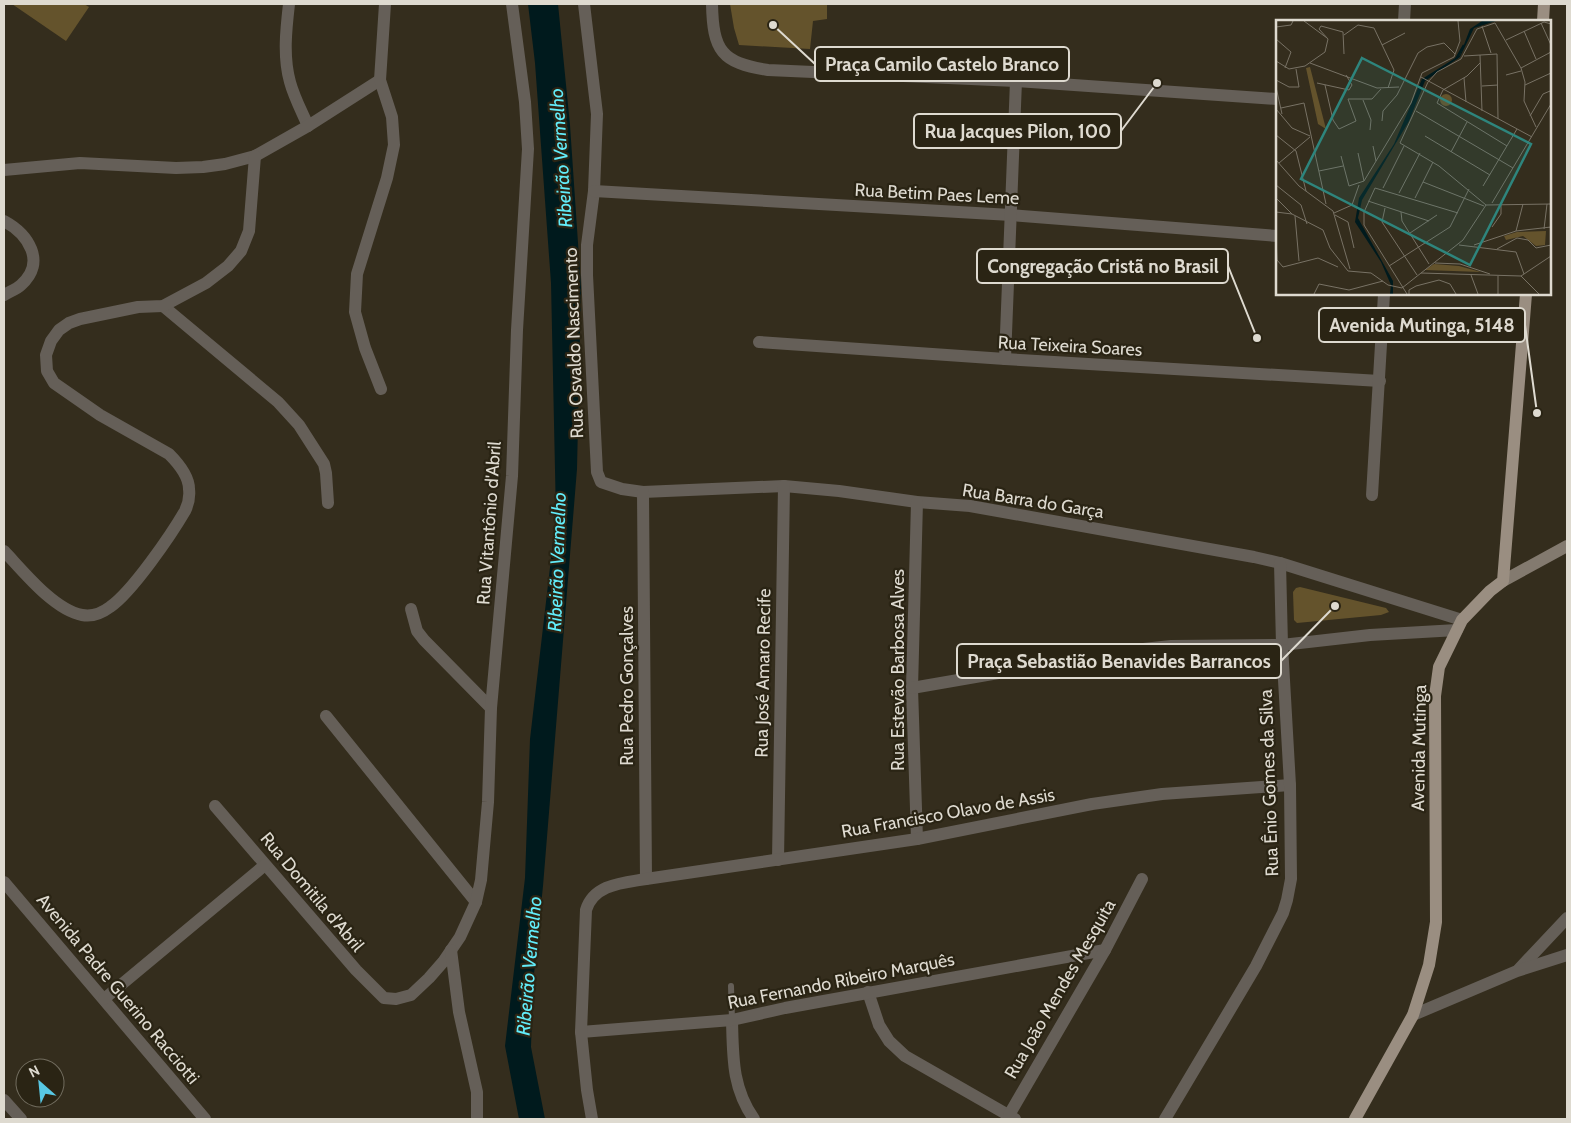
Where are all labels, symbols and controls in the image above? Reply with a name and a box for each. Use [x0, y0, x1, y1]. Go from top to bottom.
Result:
inset map [1276, 20, 1551, 295]
callout: Praça Camilo Castelo Branco [815, 47, 1069, 81]
text: Praça Camilo Castelo Branco [825, 53, 1059, 76]
water label: Ribeirão Vermelho [545, 87, 577, 228]
callout: Rua Jacques Pilon, 100 [914, 114, 1121, 148]
text: Rua Jacques Pilon, 100 [924, 120, 1112, 143]
street label: Rua Betim Paes Leme [854, 179, 1020, 209]
street label: Rua Osvaldo Nascimento [560, 247, 588, 439]
callout: Congregação Cristã no Brasil [977, 249, 1228, 283]
text: Congregação Cristã no Brasil [987, 255, 1219, 278]
callout: Avenida Mutinga, 5148 [1319, 308, 1525, 342]
text: Avenida Mutinga, 5148 [1329, 314, 1515, 337]
street label: Rua Teixeira Soares [997, 331, 1143, 361]
street label: Rua Vitantônio d'Abril [472, 440, 506, 605]
street label: Rua Barra do Garça [961, 479, 1106, 523]
water label: Ribeirão Vermelho [543, 492, 571, 632]
street label: Rua Estevão Barbosa Alves [887, 569, 909, 771]
street label: Rua José Amaro Recife [751, 588, 775, 758]
street label: Rua Pedro Gonçalves [616, 606, 638, 766]
callout: Praça Sebastião Benavides Barrancos [957, 644, 1281, 678]
text: Praça Sebastião Benavides Barrancos [967, 650, 1271, 673]
street label: Avenida Mutinga [1407, 684, 1431, 811]
street label: Rua Ênio Gomes da Silva [1255, 689, 1283, 877]
street label: Rua Francisco Olavo de Assis [839, 783, 1057, 843]
street label: Rua Domitila d'Abril [256, 828, 369, 957]
street label: Avenida Padre Guerino Racciotti [32, 889, 204, 1089]
water label: Ribeirão Vermelho [511, 895, 547, 1037]
street label: Rua João Mendes Mesquita [1000, 895, 1120, 1082]
street label: Rua Fernando Ribeiro Marquês [726, 948, 956, 1014]
north arrow [15, 1058, 65, 1108]
text: N [26, 1061, 43, 1082]

